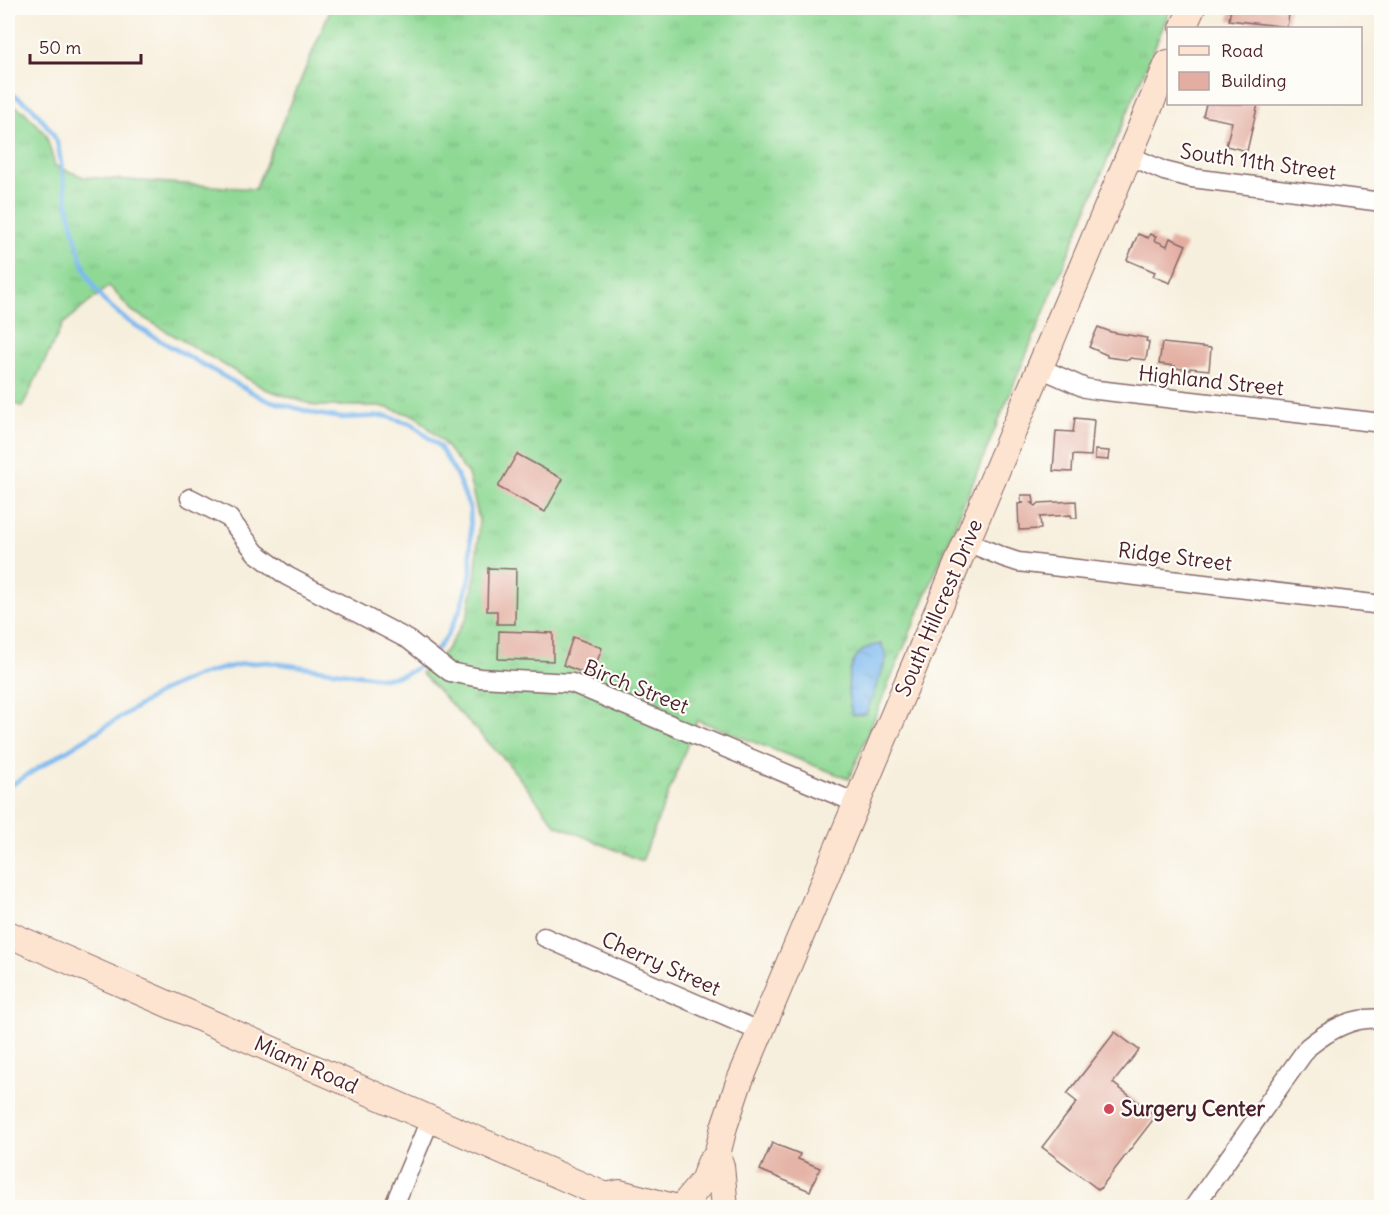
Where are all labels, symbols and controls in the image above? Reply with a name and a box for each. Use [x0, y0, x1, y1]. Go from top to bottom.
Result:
scale bar [30, 27, 141, 65]
legend [1167, 27, 1362, 105]
text: 50 m [39, 36, 81, 59]
text: Road [1221, 39, 1264, 62]
text: Building [1221, 69, 1286, 92]
street label: South 11th Street [1179, 137, 1338, 186]
street label: Highland Street [1137, 359, 1285, 402]
street label: South Hillcrest Drive [889, 515, 988, 701]
street label: Ridge Street [1117, 536, 1234, 577]
street label: Birch Street [580, 653, 693, 720]
street label: Cherry Street [598, 925, 725, 1002]
street label: Miami Road [250, 1030, 362, 1099]
place label: Surgery Center [1121, 1095, 1266, 1122]
marker: Surgery Center [1102, 1102, 1116, 1116]

